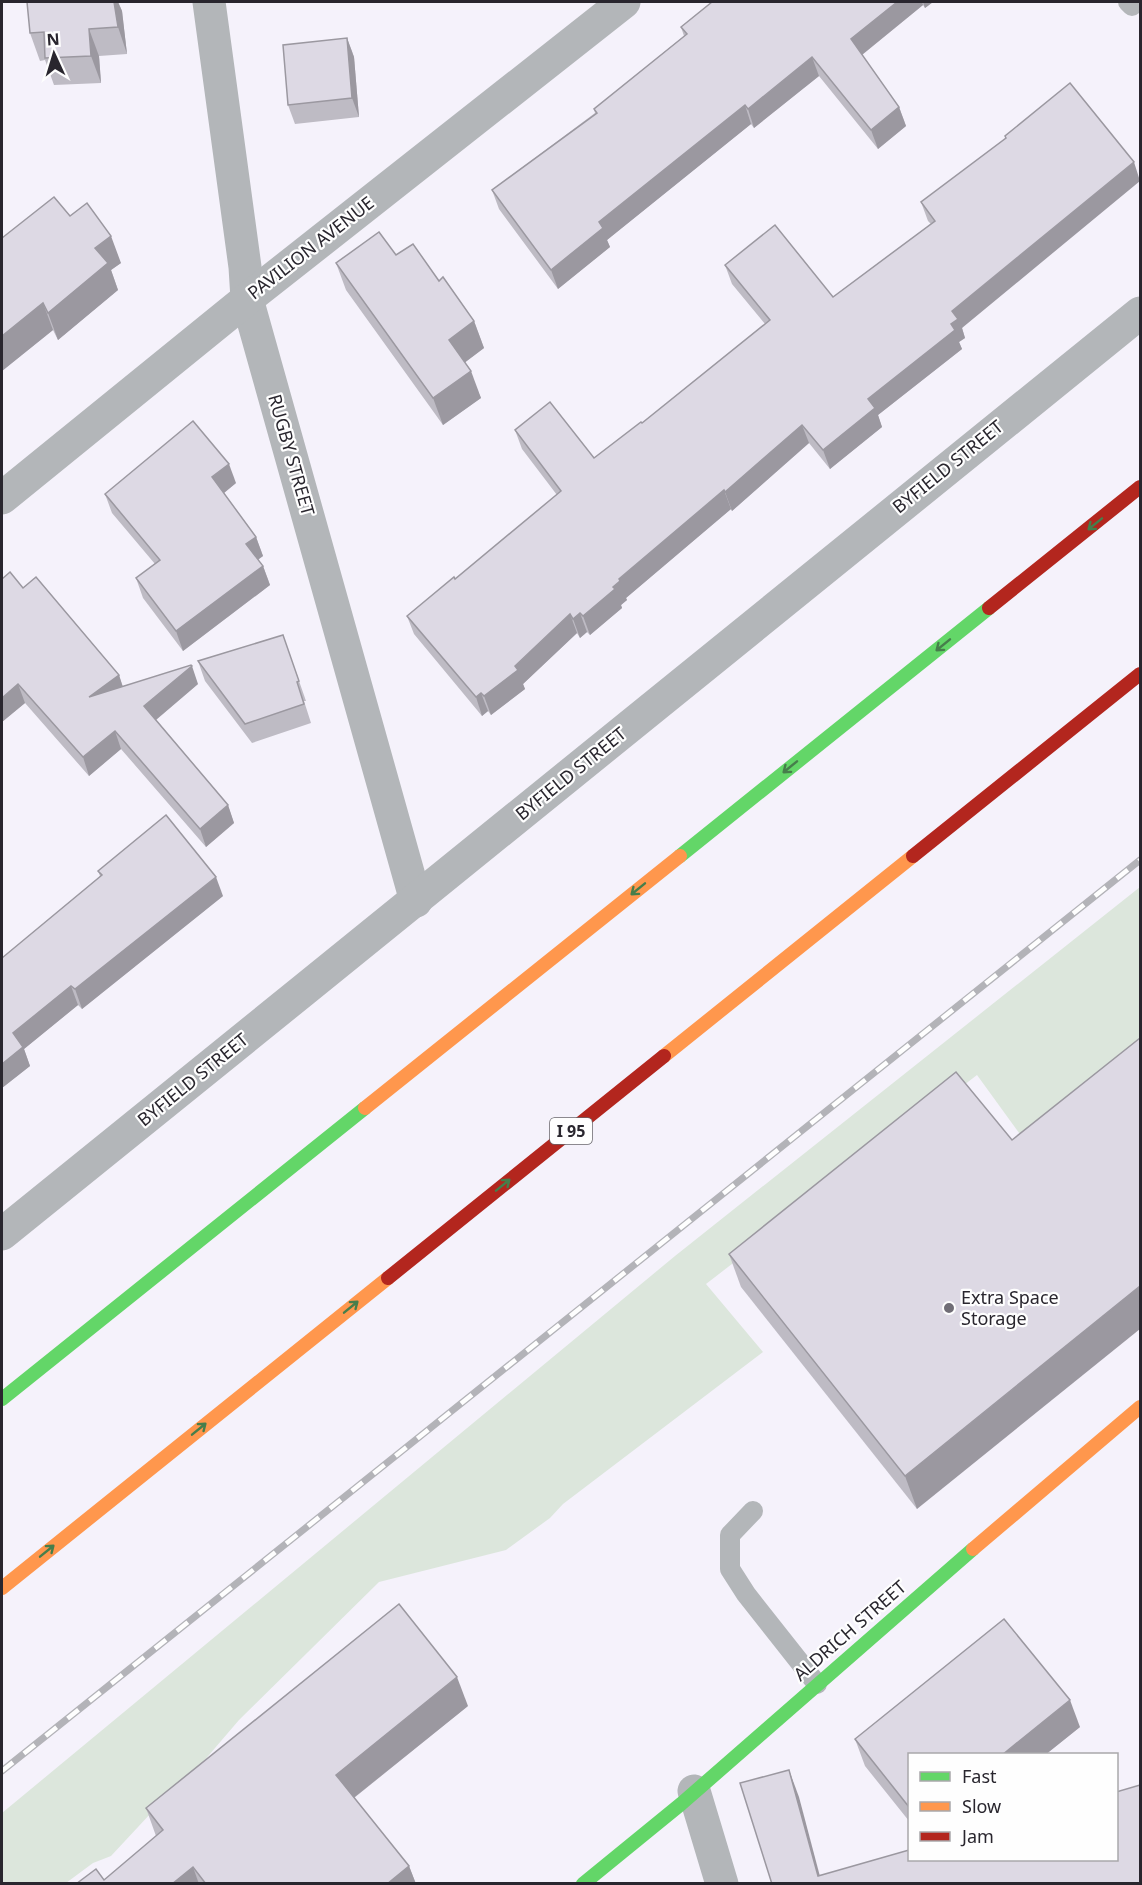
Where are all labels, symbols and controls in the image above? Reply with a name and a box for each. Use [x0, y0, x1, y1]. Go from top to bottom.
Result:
north arrow [24, 24, 84, 84]
text: N [46, 28, 60, 50]
street label: PAVILION AVENUE [242, 190, 378, 304]
street label: RUGBY STREET [263, 391, 321, 518]
street label: BYFIELD STREET [887, 414, 1008, 518]
one-way arrow [1087, 517, 1103, 530]
one-way arrow [935, 639, 951, 652]
street label: BYFIELD STREET [510, 721, 631, 825]
one-way arrow [783, 761, 799, 774]
one-way arrow [630, 883, 646, 896]
street label: BYFIELD STREET [132, 1027, 253, 1131]
road number: I 95 [550, 1118, 592, 1144]
one-way arrow [495, 1179, 511, 1192]
place label: Extra Space Storage [961, 1285, 1059, 1330]
one-way arrow [343, 1301, 359, 1314]
marker: Extra Space Storage [942, 1301, 956, 1315]
one-way arrow [191, 1423, 207, 1436]
one-way arrow [39, 1545, 55, 1558]
street label: ALDRICH STREET [788, 1575, 911, 1686]
legend [908, 1753, 1118, 1861]
text: Fast [962, 1764, 997, 1788]
text: Slow [962, 1794, 1001, 1818]
text: Jam [960, 1824, 994, 1848]

